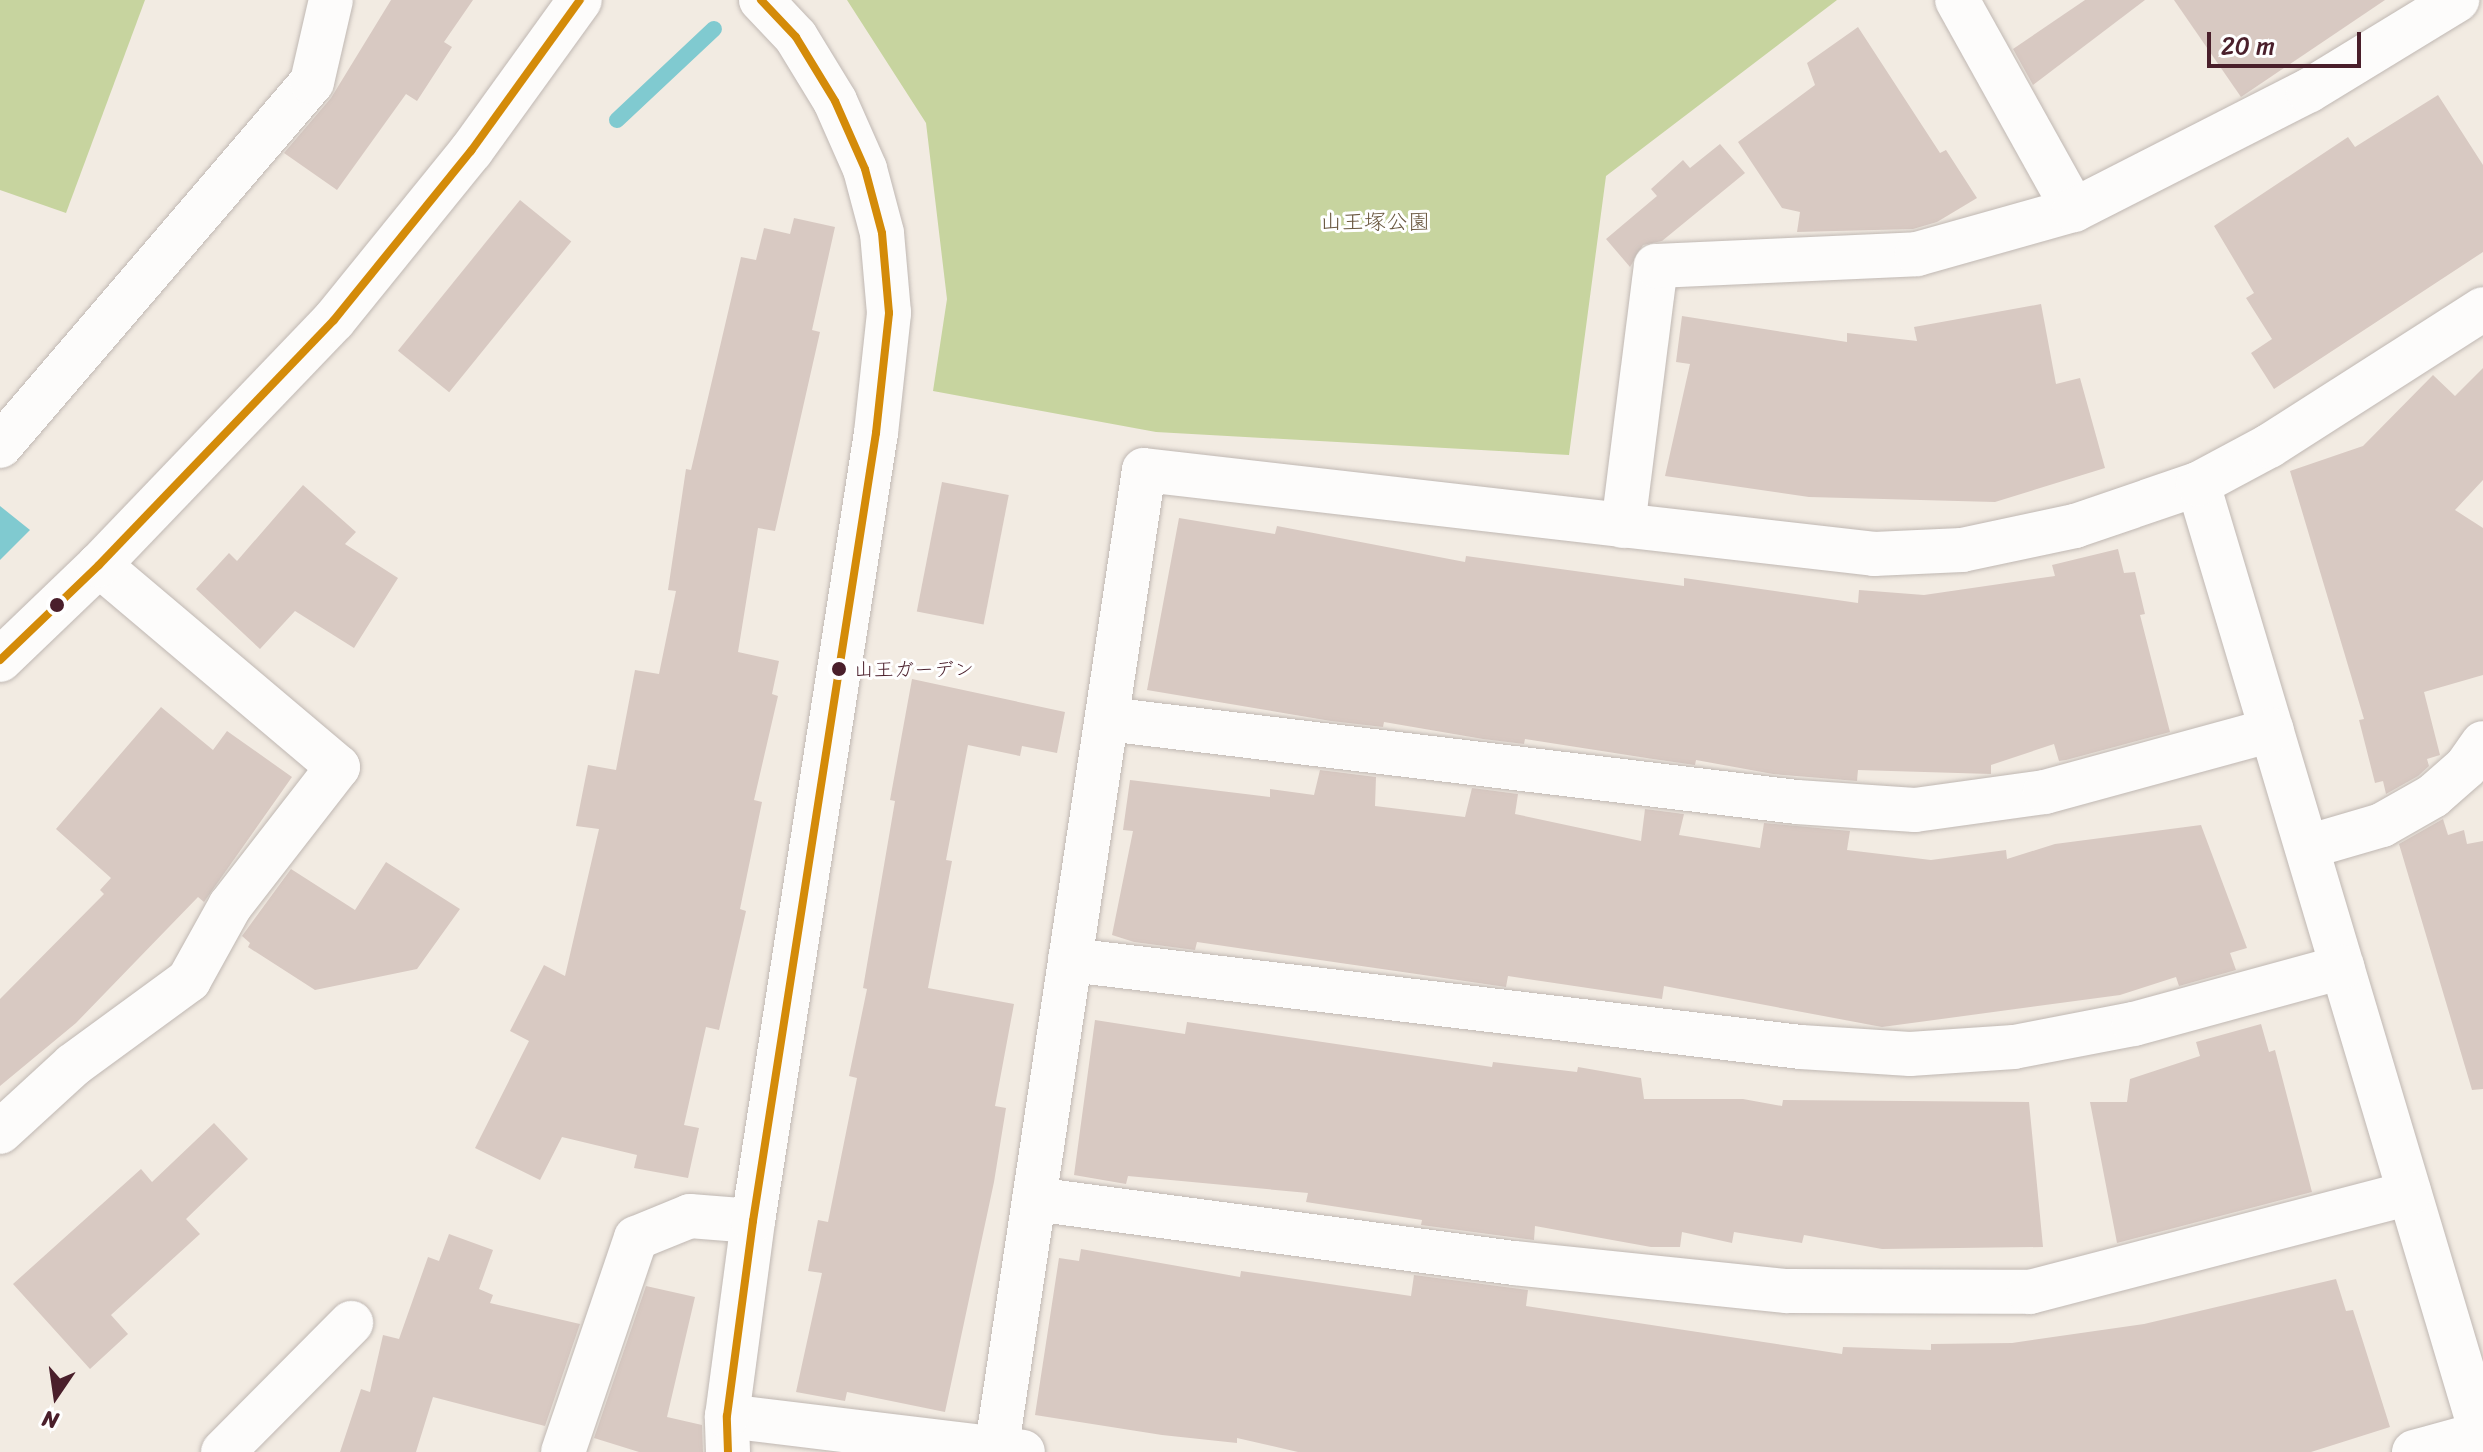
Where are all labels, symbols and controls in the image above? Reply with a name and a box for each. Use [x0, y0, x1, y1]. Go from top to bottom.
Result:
scale bar [2211, 16, 2365, 66]
text: 20 m [2221, 25, 2275, 67]
park label: 山王塚公園 [1320, 209, 1430, 235]
unlabelled marker [49, 597, 65, 613]
place label: 山王ガーデン [854, 657, 974, 681]
marker: 山王ガーデン [831, 661, 847, 677]
north arrow [16, 1356, 96, 1436]
text: N [39, 1399, 62, 1441]

